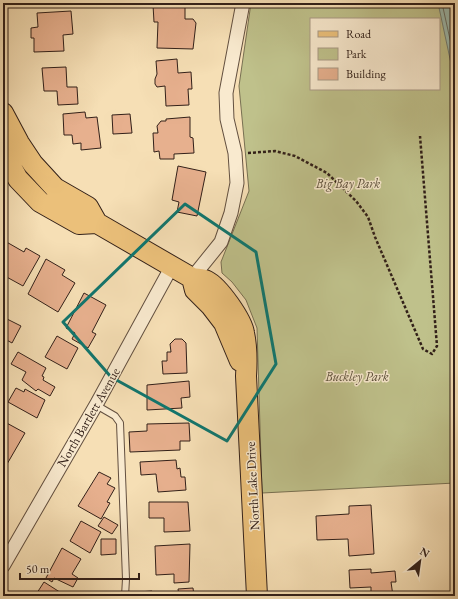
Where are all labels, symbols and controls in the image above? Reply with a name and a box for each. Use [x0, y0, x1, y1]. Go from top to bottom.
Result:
legend [310, 18, 440, 90]
text: Road [346, 26, 372, 42]
text: Park [346, 46, 367, 62]
text: Building [346, 66, 387, 82]
park label: Big Bay Park [315, 175, 380, 192]
street label: North Bartlett Avenue [53, 365, 124, 470]
park label: Buckley Park [324, 368, 389, 385]
street label: North Lake Drive [242, 441, 263, 531]
north arrow [400, 541, 440, 581]
text: N [418, 544, 432, 561]
scale bar [20, 555, 139, 581]
text: 50 m [26, 561, 50, 577]

